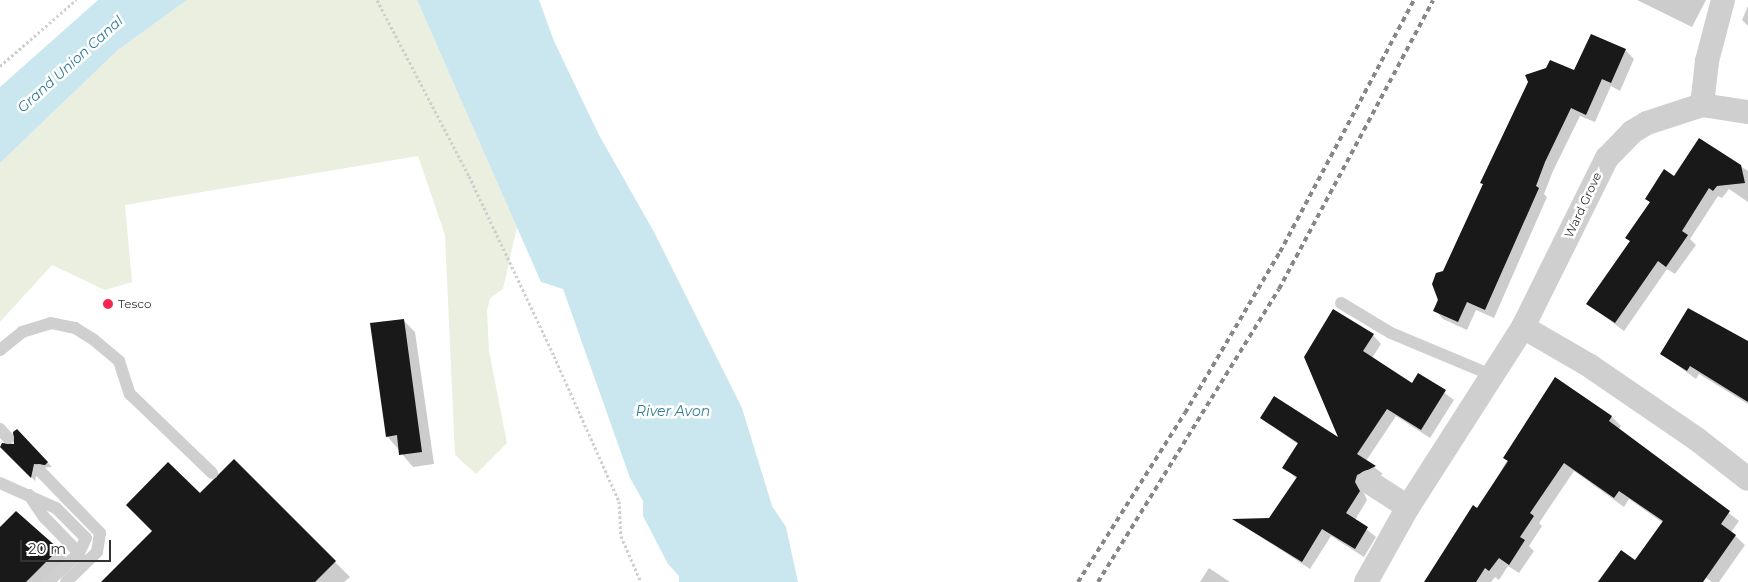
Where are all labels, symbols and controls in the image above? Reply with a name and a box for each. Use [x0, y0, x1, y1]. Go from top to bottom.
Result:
water label: Grand Union Canal [14, 12, 126, 116]
street label: Ward Grove [1562, 170, 1604, 240]
place label: Tesco [118, 297, 152, 311]
marker: Tesco [102, 298, 114, 310]
water label: River Avon [636, 403, 710, 419]
scale bar [22, 530, 114, 562]
text: 20 m [28, 539, 66, 558]

